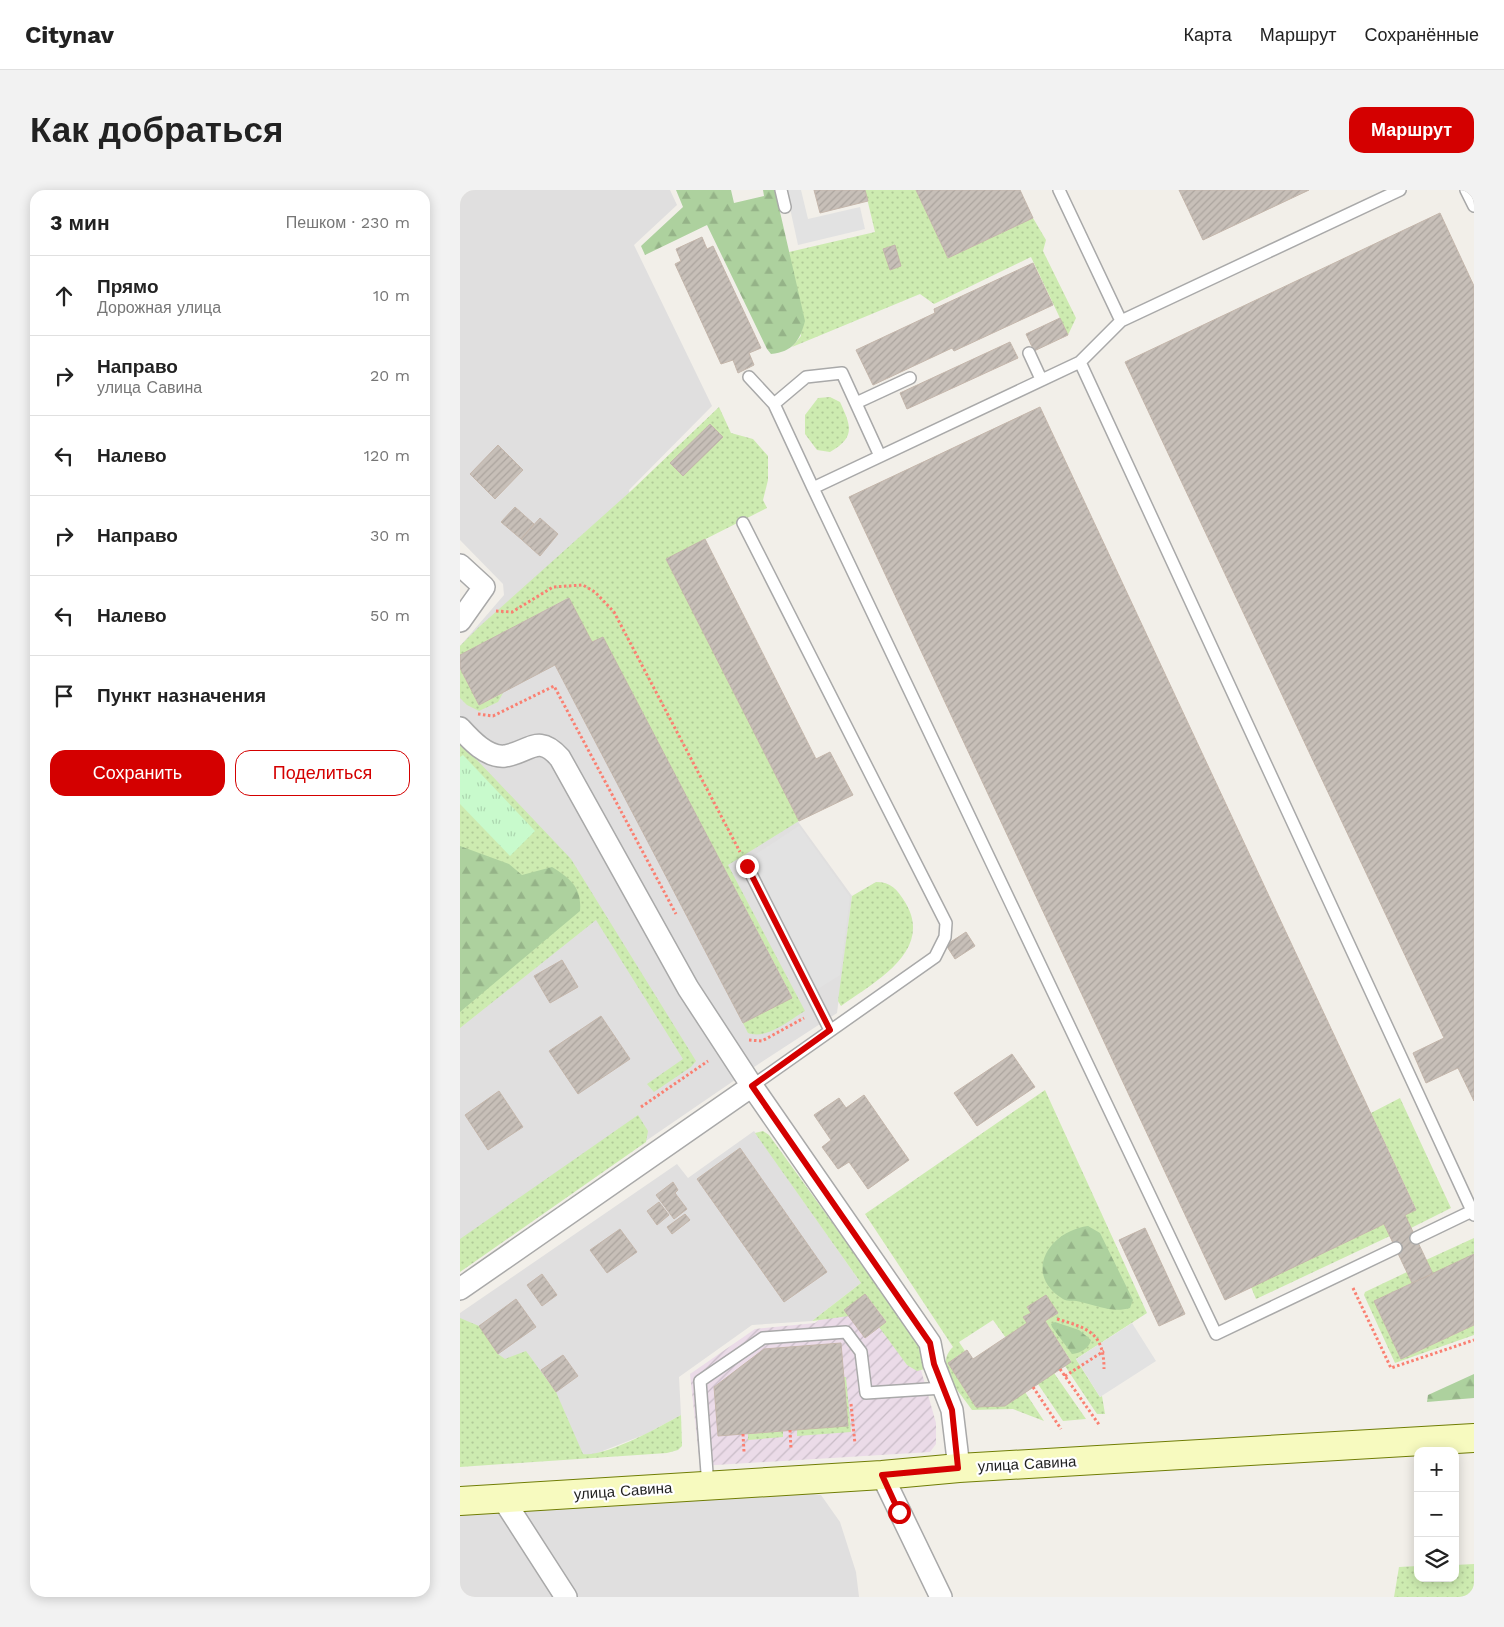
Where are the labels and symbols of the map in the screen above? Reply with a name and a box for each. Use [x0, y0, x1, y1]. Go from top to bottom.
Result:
route end [736, 855, 759, 878]
street label: улица Савина [977, 1452, 1077, 1476]
street label: улица Савина [573, 1479, 673, 1503]
route start [888, 1501, 911, 1524]

